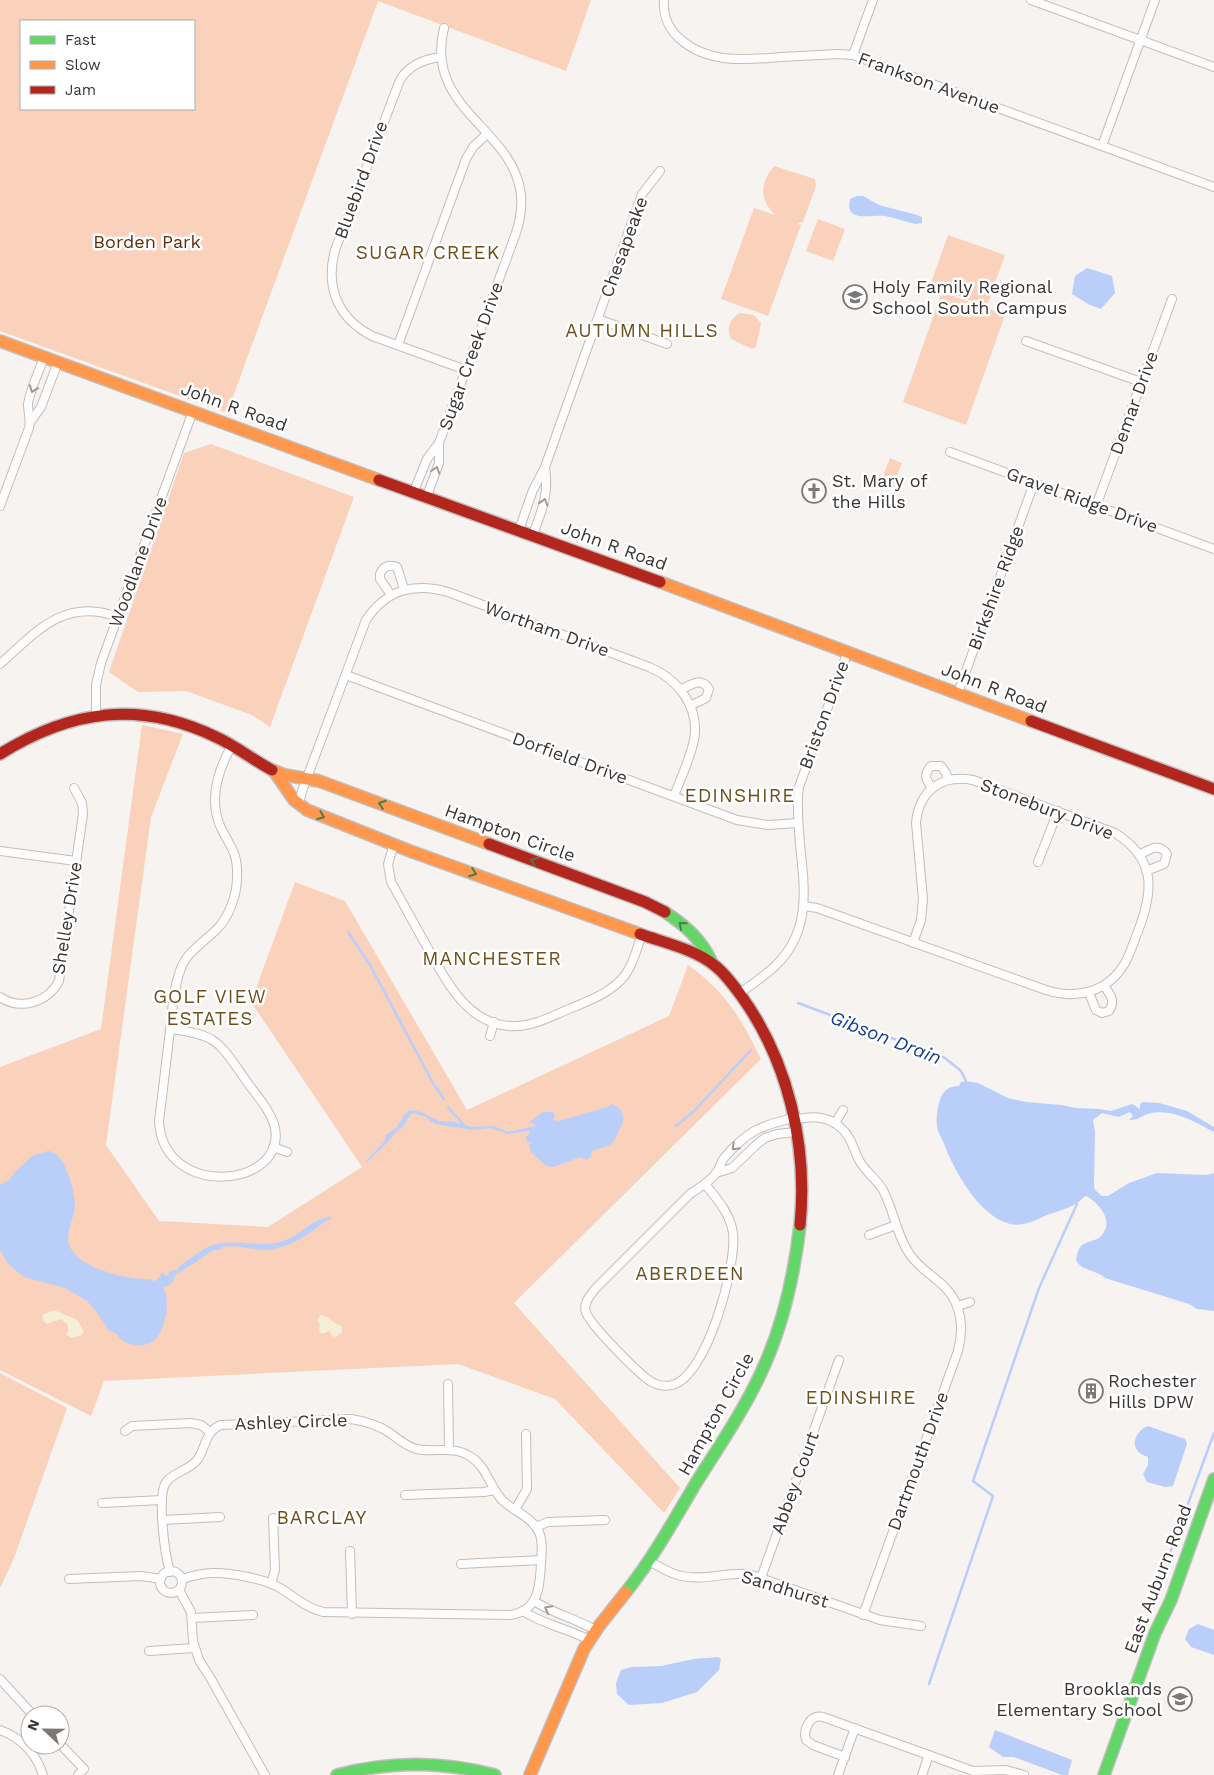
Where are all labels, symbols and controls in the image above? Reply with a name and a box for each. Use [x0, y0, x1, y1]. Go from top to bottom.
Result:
legend [20, 20, 195, 110]
text: Fast [65, 31, 97, 49]
street label: Frankson Avenue [855, 47, 1003, 118]
text: Slow [65, 56, 101, 74]
text: Jam [65, 81, 96, 99]
street label: Bluebird Drive [329, 118, 392, 242]
street label: Chesapeake [596, 194, 651, 300]
park label: Borden Park [93, 231, 201, 252]
district label: SUGAR CREEK [356, 241, 500, 264]
place label: Holy Family Regional School South Campus [872, 276, 1067, 318]
street label: Sugar Creek Drive [434, 279, 507, 433]
school or university icon: Holy Family Regional School South Campus [842, 284, 868, 310]
district label: AUTUMN HILLS [565, 319, 719, 342]
street label: Demar Drive [1105, 348, 1162, 457]
street label: John R Road [178, 378, 290, 435]
one-way arrow [29, 384, 39, 393]
street label: Gravel Ridge Drive [1004, 462, 1161, 537]
one-way arrow [431, 466, 441, 475]
place label: St. Mary of the Hills [832, 470, 928, 512]
church icon: St. Mary of the Hills [801, 478, 827, 504]
street label: Woodlane Drive [104, 494, 171, 630]
one-way arrow [538, 498, 548, 506]
street label: John R Road [558, 517, 670, 574]
street label: Birkshire Ridge [963, 523, 1028, 653]
street label: Wortham Drive [482, 596, 612, 661]
street label: Briston Drive [794, 658, 853, 772]
street label: John R Road [938, 658, 1050, 717]
street label: Dorfield Drive [510, 727, 631, 788]
street label: Stonebury Drive [978, 773, 1117, 844]
district label: EDINSHIRE [685, 784, 795, 807]
street label: Hampton Circle [442, 799, 578, 866]
one-way arrow [378, 800, 387, 810]
one-way arrow [316, 810, 325, 820]
one-way arrow [531, 856, 539, 866]
street label: Shelley Drive [47, 860, 86, 976]
one-way arrow [468, 867, 477, 877]
one-way arrow [679, 922, 688, 931]
district label: MANCHESTER [422, 947, 562, 970]
district label: GOLF VIEW ESTATES [153, 985, 267, 1030]
water label: Gibson Drain [827, 1006, 945, 1069]
one-way arrow [732, 1141, 741, 1150]
district label: ABERDEEN [635, 1262, 745, 1285]
street label: Hampton Circle [673, 1349, 758, 1479]
place label: Rochester Hills DPW [1108, 1370, 1197, 1412]
building icon: Rochester Hills DPW [1078, 1378, 1104, 1404]
district label: EDINSHIRE [806, 1386, 916, 1409]
street label: Dartmouth Drive [883, 1389, 952, 1533]
street label: Ashley Circle [234, 1409, 348, 1434]
street label: Abbey Court [766, 1428, 823, 1537]
street label: East Auburn Road [1119, 1501, 1196, 1656]
district label: BARCLAY [277, 1506, 367, 1529]
street label: Sandhurst [739, 1565, 832, 1612]
one-way arrow [545, 1605, 554, 1615]
place label: Brooklands Elementary School [996, 1678, 1162, 1720]
school or university icon: Brooklands Elementary School [1167, 1686, 1193, 1712]
north arrow [20, 1705, 70, 1755]
text: N [24, 1717, 42, 1733]

